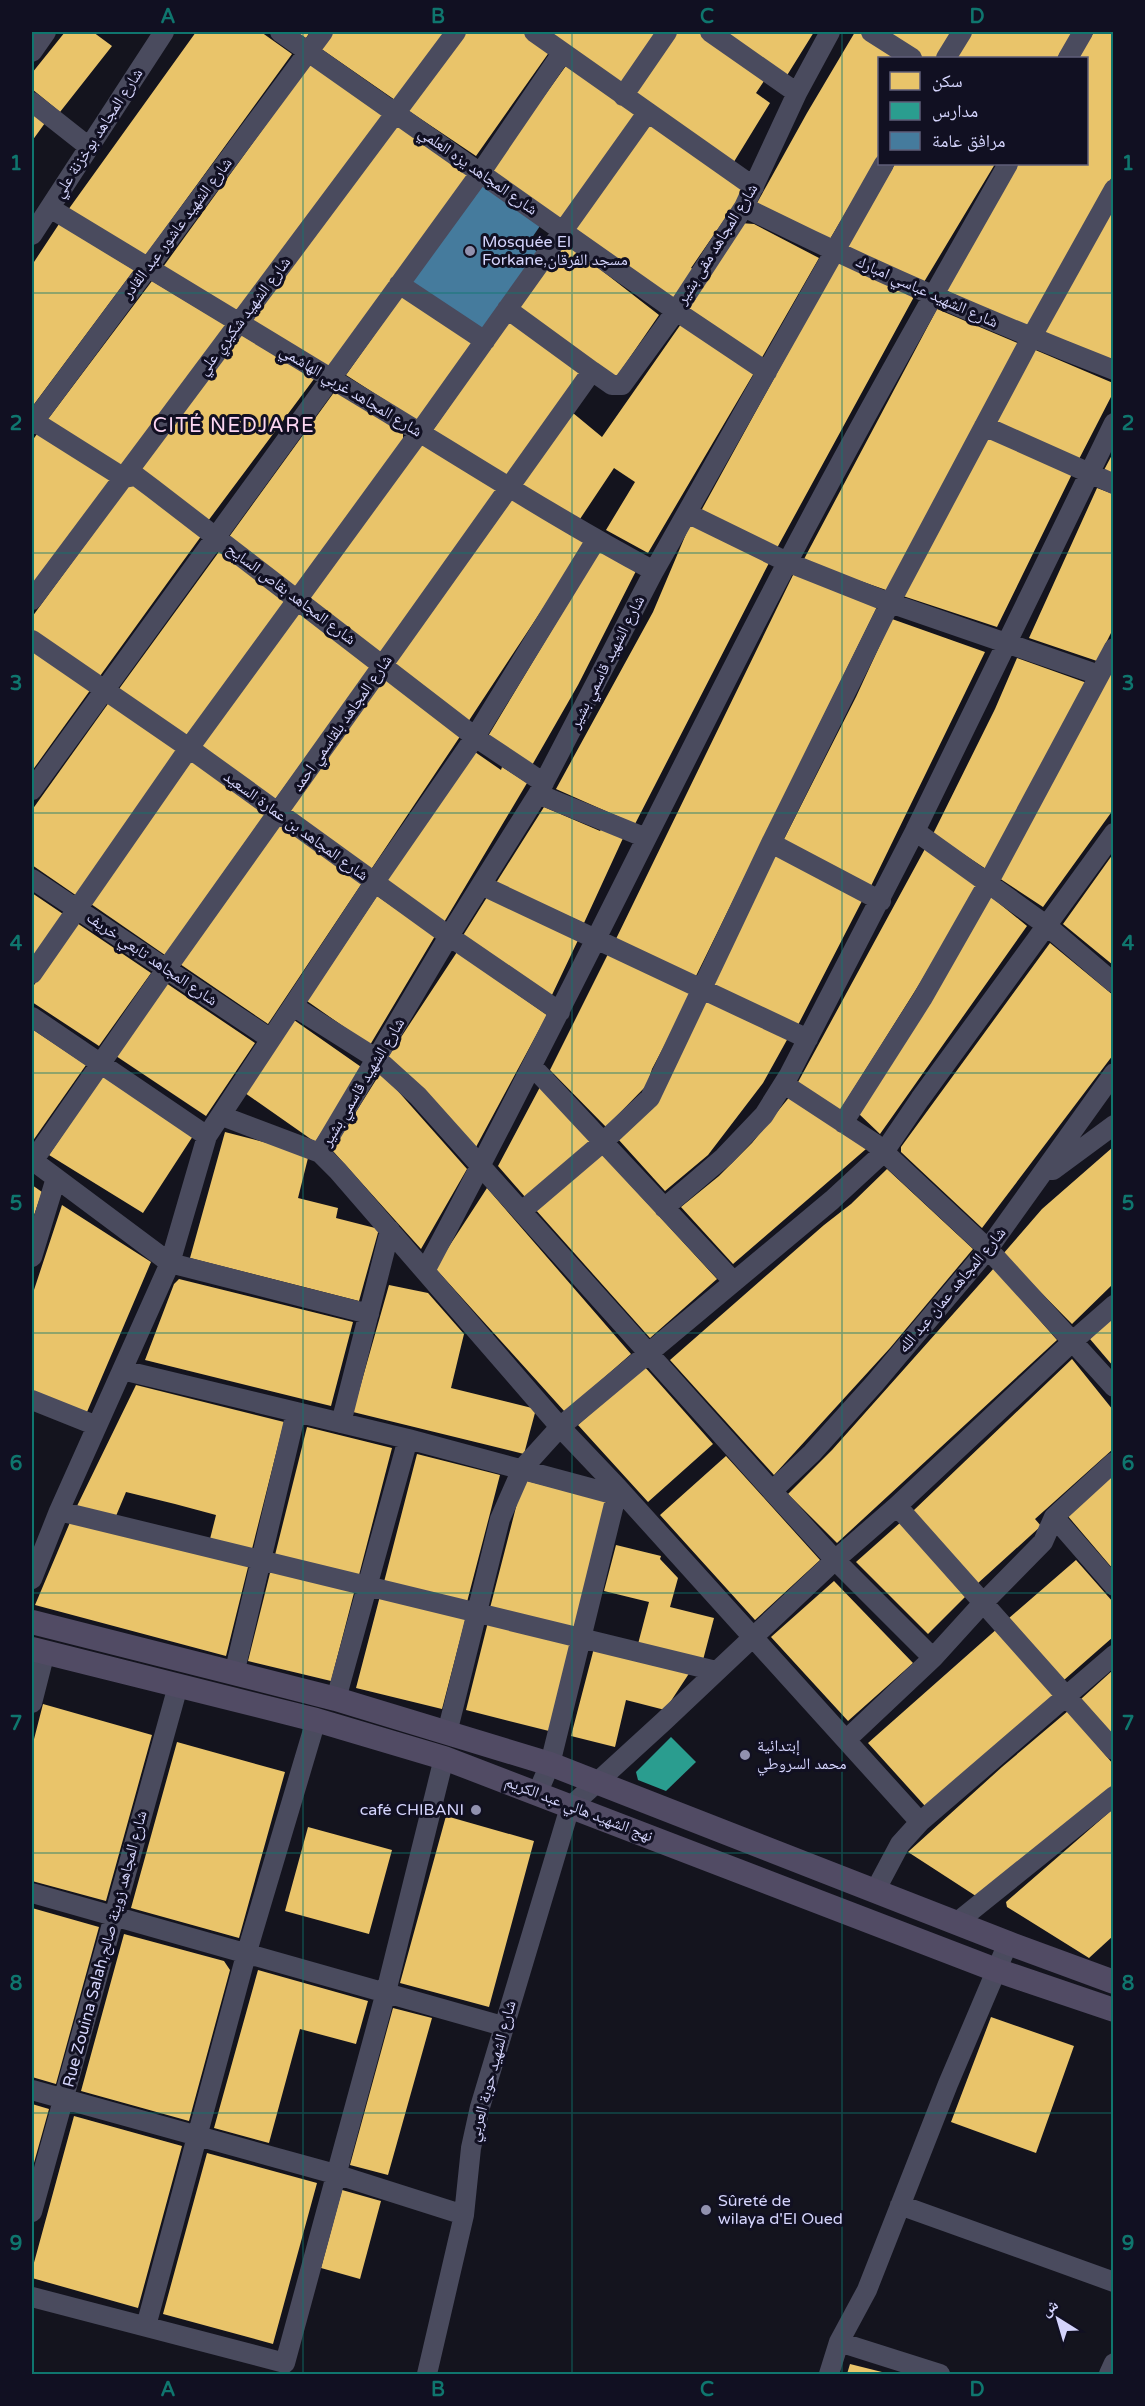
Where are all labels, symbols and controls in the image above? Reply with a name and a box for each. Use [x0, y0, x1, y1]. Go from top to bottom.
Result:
text: A [161, 5, 176, 29]
text: B [431, 5, 445, 29]
text: C [700, 5, 714, 29]
text: D [969, 5, 985, 29]
legend [878, 57, 1088, 165]
street label: شارع المجاهد بوخزنة علي [49, 65, 149, 203]
text: سكن [932, 70, 963, 92]
text: مدارس [932, 100, 978, 122]
street label: شارع المجاهد يزه العلمي [413, 122, 541, 221]
text: مرافق عامة [932, 130, 1006, 152]
text: 1 [10, 152, 22, 176]
text: 1 [1122, 152, 1134, 176]
street label: شارع الشهيد عاشور عبد القادر [117, 154, 237, 303]
street label: شارع المجاهد مقى بشير [671, 180, 762, 309]
place label: Mosquée El Forkane,مسجد الفرقان [482, 232, 628, 270]
marker: Mosquée El Forkane,مسجد الفرقان [463, 244, 477, 258]
street label: شارع الشهيد عباسي امبارك [852, 252, 1001, 334]
street label: شارع الشهيد شكيري علي [193, 253, 297, 380]
street label: شارع المجاهد غربي الهاشمي [275, 341, 426, 443]
text: 2 [10, 412, 22, 436]
text: 2 [1122, 412, 1134, 436]
district label: CITÉ NEDJARE [153, 413, 315, 438]
street label: شارع المجاهد بقاص السايح [222, 539, 360, 649]
street label: شارع الشهيد قاسمي بشير [564, 592, 651, 734]
street label: شارع المجاهد بلقاسمي احمد [287, 651, 398, 796]
text: 3 [10, 672, 22, 696]
text: 3 [1122, 672, 1134, 696]
street label: شارع المجاهد بن عمارة السعيد [220, 767, 372, 885]
street label: شارع المجاهد تابعي خريف [81, 908, 221, 1012]
text: 4 [10, 932, 23, 956]
text: 4 [1122, 932, 1135, 956]
street label: شارع الشهيد قاسمي بشير [316, 1014, 411, 1152]
text: 5 [10, 1192, 22, 1216]
text: 5 [1122, 1192, 1134, 1216]
street label: شارع المجاهد عمان عبد الله [894, 1223, 1010, 1357]
text: 6 [10, 1452, 22, 1476]
text: 6 [1122, 1452, 1134, 1476]
text: 7 [10, 1712, 22, 1736]
text: 7 [1122, 1712, 1134, 1736]
place label: إبتدائية محمد السروطي [757, 1736, 847, 1776]
marker: إبتدائية محمد السروطي [738, 1748, 752, 1762]
street label: نهج الشهيد هالي عبد الكريم [501, 1772, 656, 1848]
place label: café CHIBANI [360, 1800, 464, 1820]
marker: café CHIBANI [469, 1803, 483, 1817]
street label: Rue Zouina Salah,شارع المجاهد زوينة صالح [58, 1809, 152, 2089]
text: 8 [10, 1972, 22, 1996]
text: 8 [1122, 1972, 1134, 1996]
street label: شارع الشهيد حوبة العربي [464, 1998, 522, 2144]
place label: Sûreté de wilaya d'El Oued [718, 2191, 843, 2229]
marker: Sûreté de wilaya d'El Oued [699, 2203, 713, 2217]
text: 9 [10, 2232, 22, 2256]
text: 9 [1122, 2232, 1134, 2256]
north arrow [1028, 2289, 1088, 2349]
text: ش [1037, 2295, 1062, 2321]
text: A [161, 2378, 176, 2402]
text: B [431, 2378, 445, 2402]
text: C [700, 2378, 714, 2402]
text: D [969, 2378, 985, 2402]

